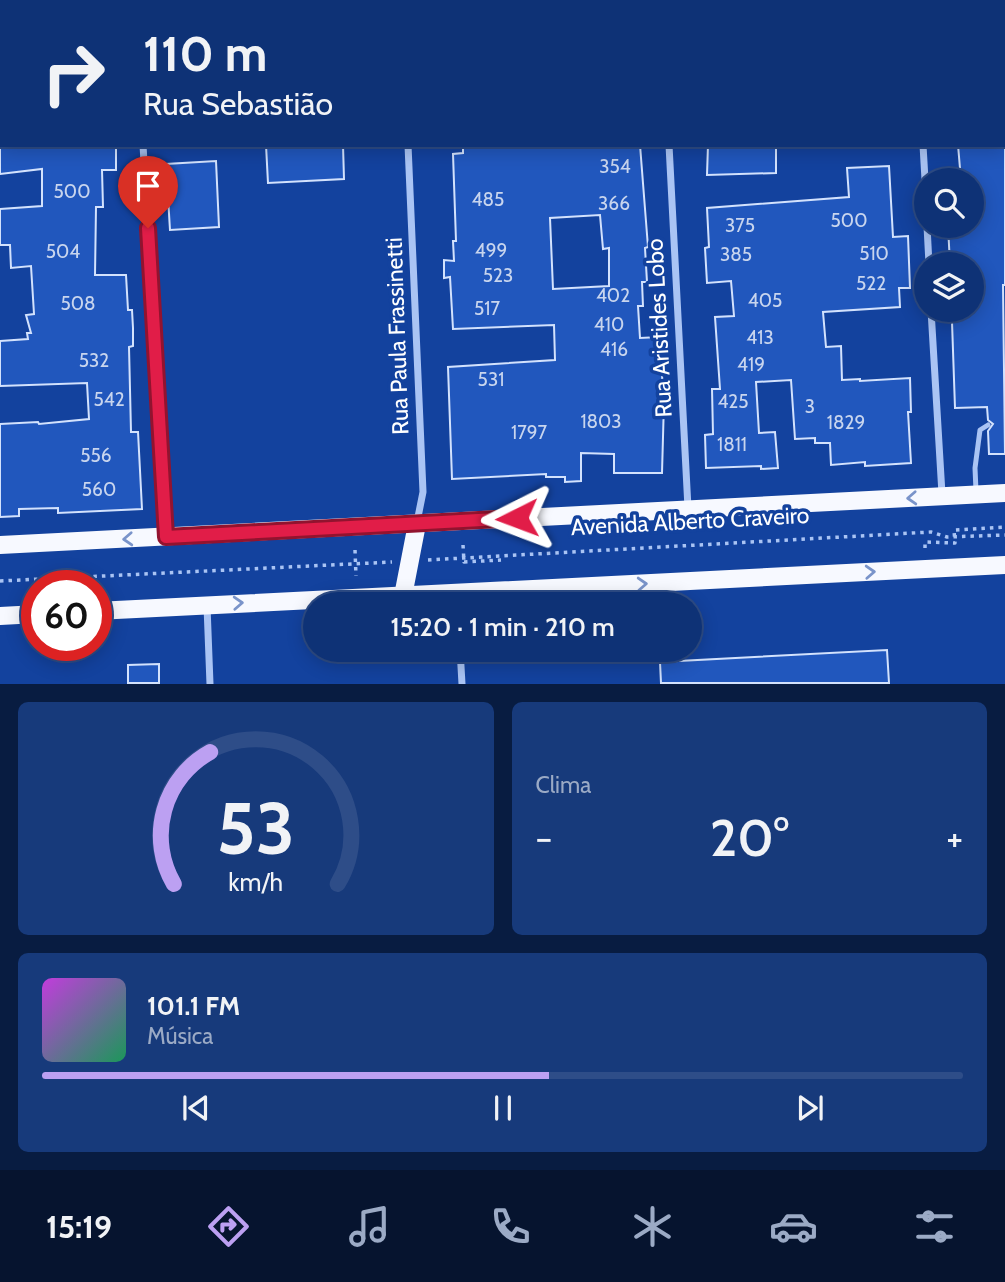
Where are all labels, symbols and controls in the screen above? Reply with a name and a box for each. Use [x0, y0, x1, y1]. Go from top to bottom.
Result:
text: 110 m [143, 24, 267, 83]
icon: right [28, 28, 119, 119]
text: Rua Sebastião [143, 84, 333, 123]
house number: 354 [599, 155, 631, 178]
pin [118, 156, 178, 228]
icon: arrive [129, 167, 167, 205]
map controls [914, 168, 984, 322]
button: search [914, 168, 984, 238]
house number: 500 [54, 180, 90, 203]
house number: 485 [472, 188, 504, 211]
house number: 366 [598, 192, 630, 215]
house number: 500 [831, 209, 867, 232]
house number: 375 [725, 214, 755, 237]
street label: Rua Paula Frassinetti [380, 237, 414, 435]
street label: Rua Aristides Lobo [640, 238, 678, 418]
house number: 499 [475, 239, 507, 262]
house number: 504 [46, 240, 80, 263]
house number: 510 [859, 242, 889, 265]
house number: 385 [720, 243, 752, 266]
button: layers [914, 252, 984, 322]
house number: 523 [483, 264, 513, 287]
house number: 522 [856, 272, 886, 295]
house number: 402 [596, 284, 630, 307]
house number: 405 [748, 289, 782, 312]
house number: 508 [60, 292, 96, 315]
house number: 517 [474, 297, 500, 320]
house number: 410 [594, 313, 624, 336]
house number: 413 [746, 326, 774, 349]
house number: 416 [600, 338, 628, 361]
house number: 532 [79, 349, 109, 372]
house number: 419 [737, 353, 765, 376]
house number: 531 [478, 368, 504, 391]
house number: 542 [93, 388, 125, 411]
house number: 425 [717, 390, 749, 413]
house number: 3 [805, 395, 815, 418]
house number: 1803 [580, 410, 622, 433]
house number: 1829 [827, 411, 865, 434]
house number: 1797 [511, 421, 547, 444]
house number: 1811 [717, 433, 747, 456]
house number: 556 [80, 444, 112, 467]
house number: 560 [82, 478, 116, 501]
position arrow [480, 481, 554, 555]
one-way arrow [907, 490, 918, 505]
street label: Avenida Alberto Craveiro [570, 501, 810, 541]
one-way arrow [122, 531, 133, 546]
one-way arrow [864, 565, 875, 580]
speed limit sign: 60 [21, 570, 112, 661]
one-way arrow [637, 576, 648, 591]
one-way arrow [233, 596, 244, 611]
text: 15:20 · 1 min · 210 m [390, 611, 615, 643]
text: Clima [536, 771, 591, 799]
text: 53 [217, 785, 295, 873]
text: 20° [710, 806, 789, 869]
text: − [536, 814, 552, 861]
text: + [946, 814, 963, 861]
text: km/h [228, 867, 283, 897]
text: 101.1 FM [147, 990, 240, 1022]
text: Música [147, 1022, 213, 1050]
icon: previous [177, 1089, 215, 1127]
icon: pause [484, 1089, 522, 1127]
icon: next [791, 1089, 829, 1127]
icon: directions [204, 1202, 253, 1251]
icon: music [345, 1202, 394, 1251]
icon: phone [486, 1202, 535, 1251]
icon: climate [628, 1202, 677, 1251]
icon: car [769, 1202, 818, 1251]
icon: filters [910, 1202, 959, 1251]
text: 15:19 [46, 1207, 112, 1246]

